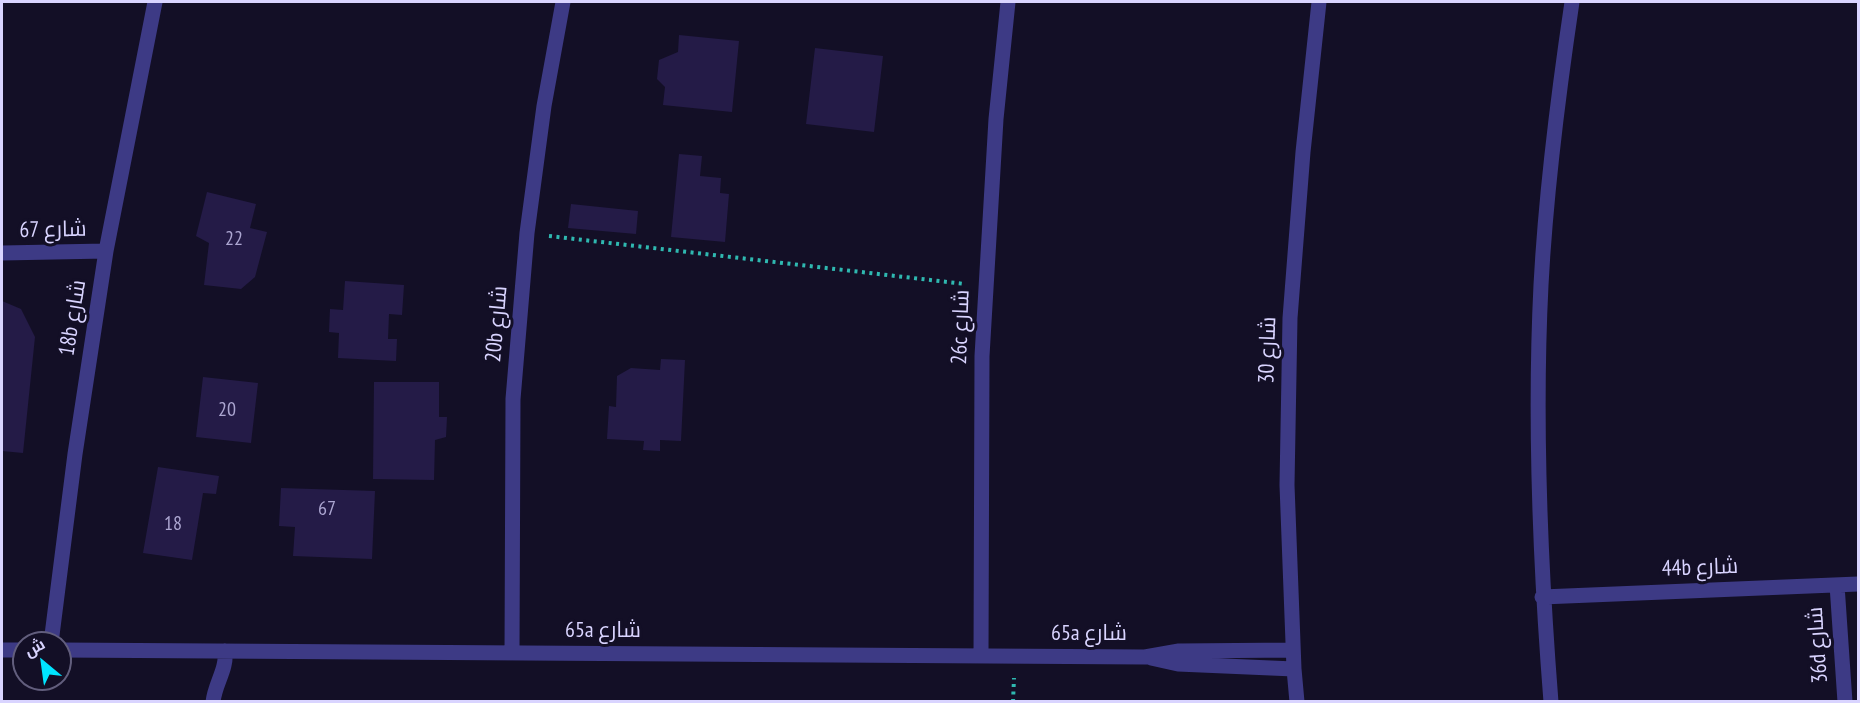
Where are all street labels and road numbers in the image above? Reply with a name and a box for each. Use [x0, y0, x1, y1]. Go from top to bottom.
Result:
street label: شارع 67 [19, 216, 87, 244]
street label: 18b شارع [54, 278, 92, 358]
street label: 20b شارع [481, 285, 513, 363]
street label: 26c شارع [947, 289, 975, 365]
street label: شارع 30 [1254, 316, 1282, 384]
street label: 44b شارع [1661, 553, 1739, 583]
street label: 36d شارع [1802, 606, 1834, 684]
street label: 65a شارع [565, 618, 641, 644]
street label: 65a شارع [1051, 621, 1127, 647]

